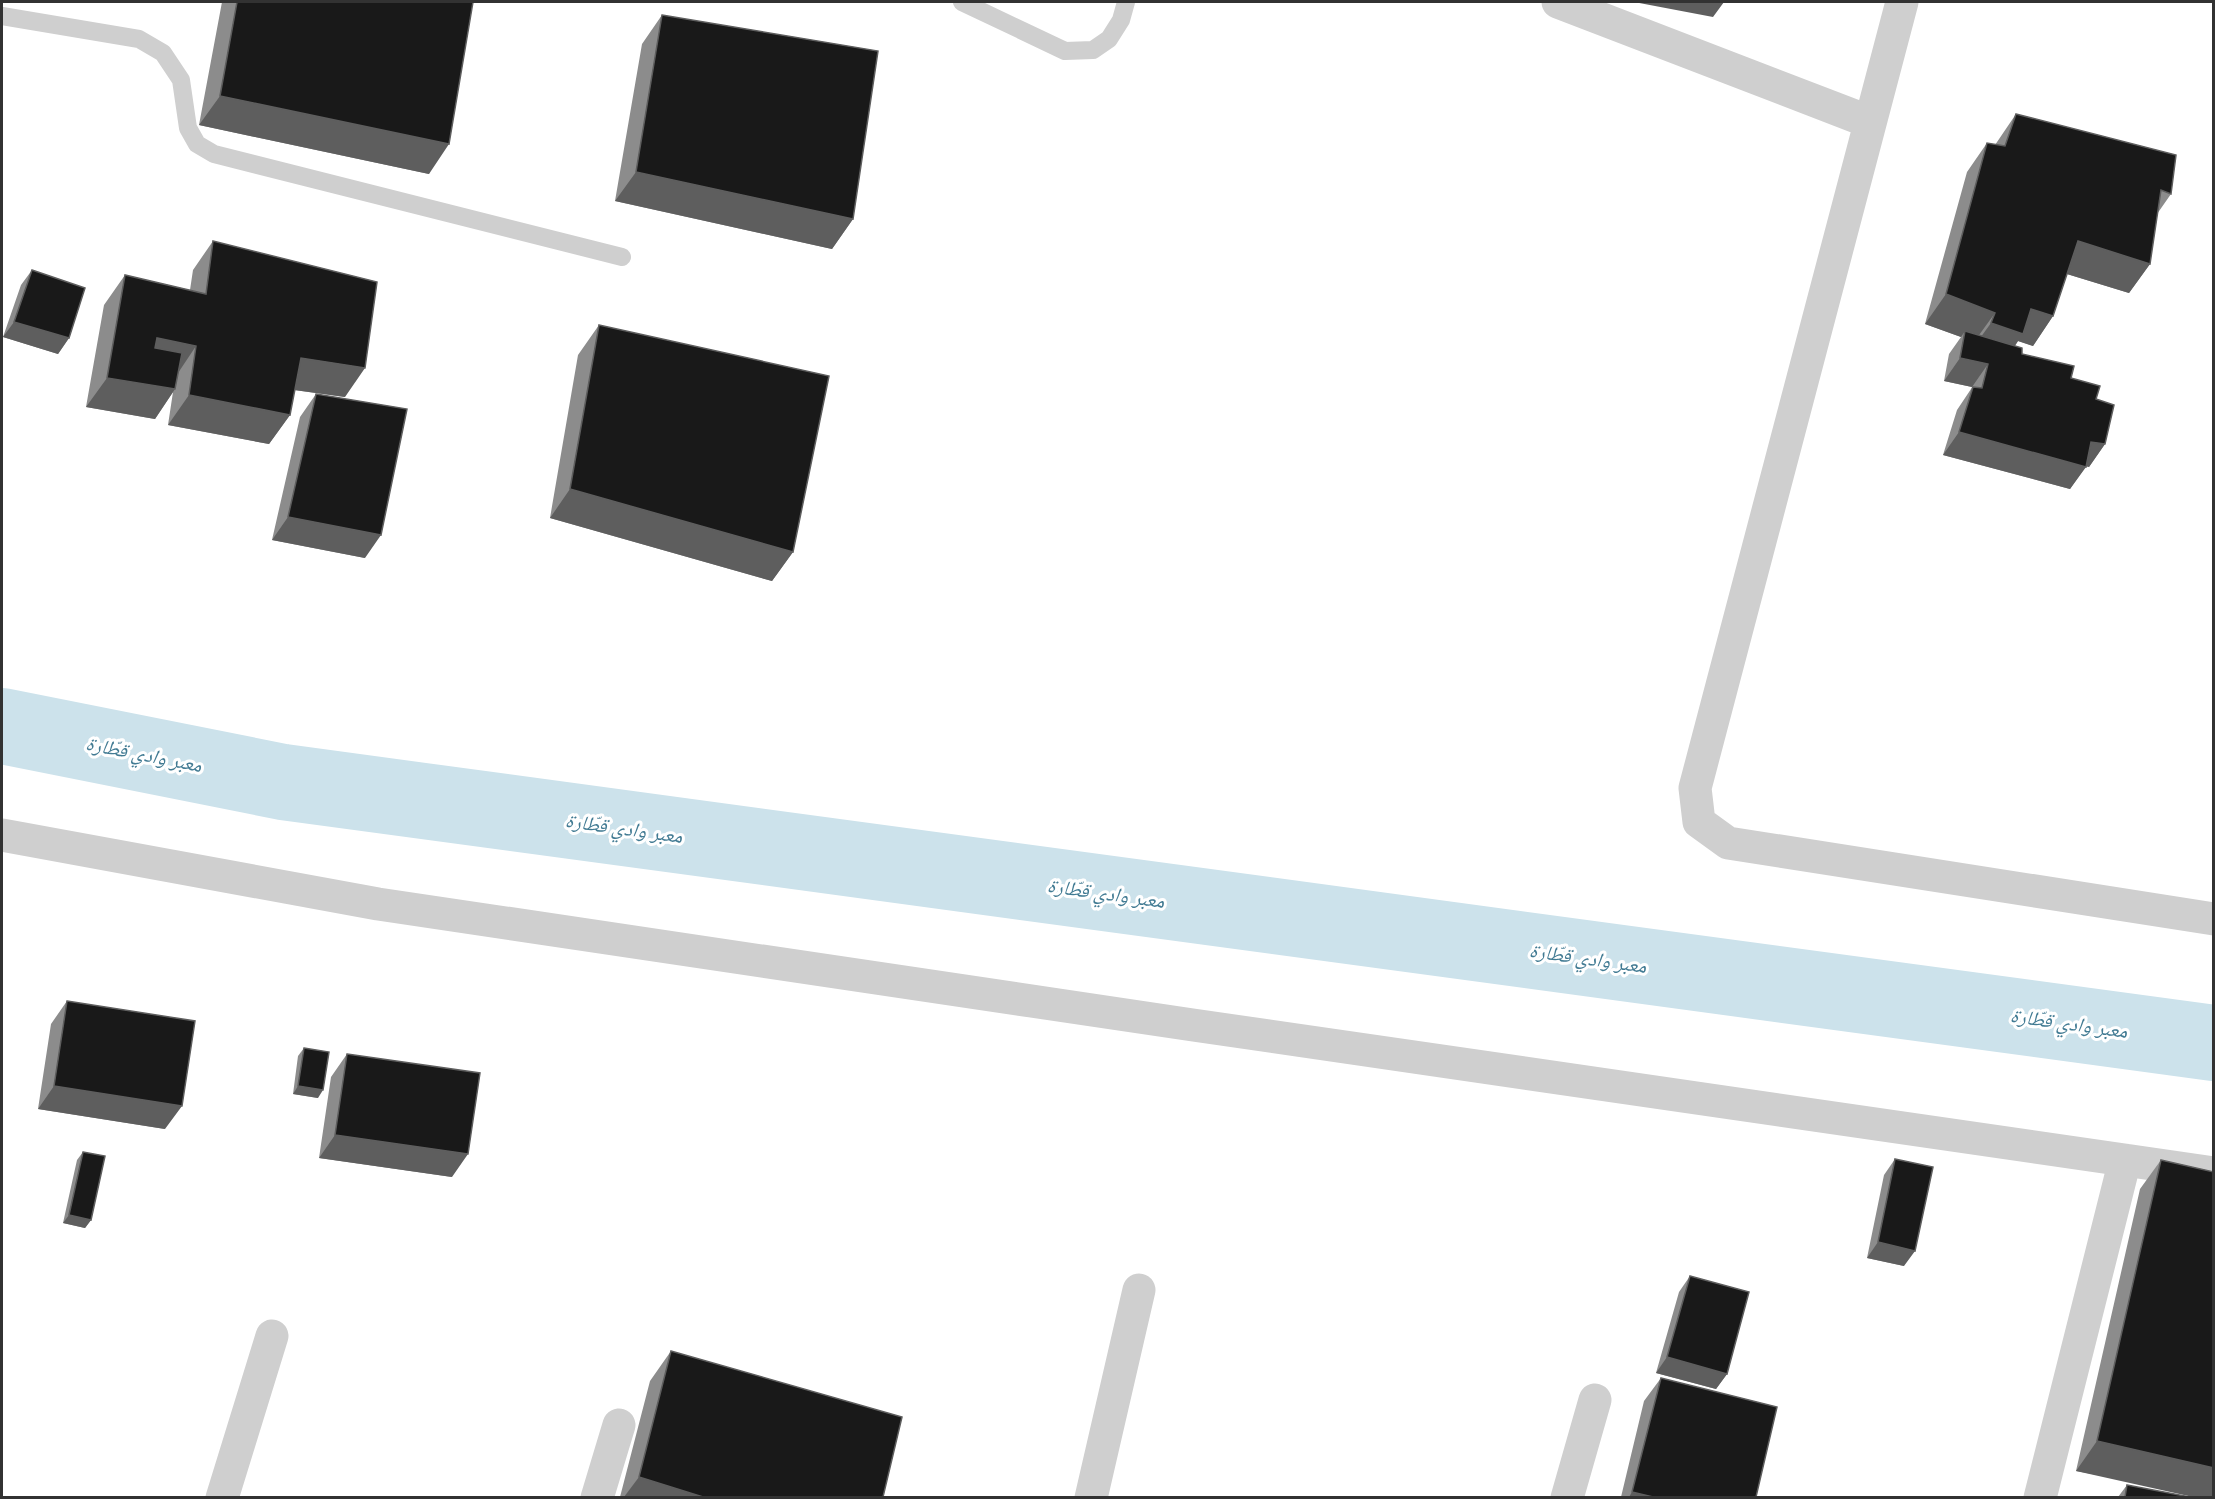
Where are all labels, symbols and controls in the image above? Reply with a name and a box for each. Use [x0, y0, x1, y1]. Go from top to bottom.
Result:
water label: معبر وادي قطّارة [83, 731, 204, 781]
water label: معبر وادي قطّارة [563, 808, 684, 852]
water label: معبر وادي قطّارة [1045, 873, 1166, 917]
water label: معبر وادي قطّارة [1527, 938, 1648, 982]
water label: معبر وادي قطّارة [2008, 1003, 2129, 1047]

